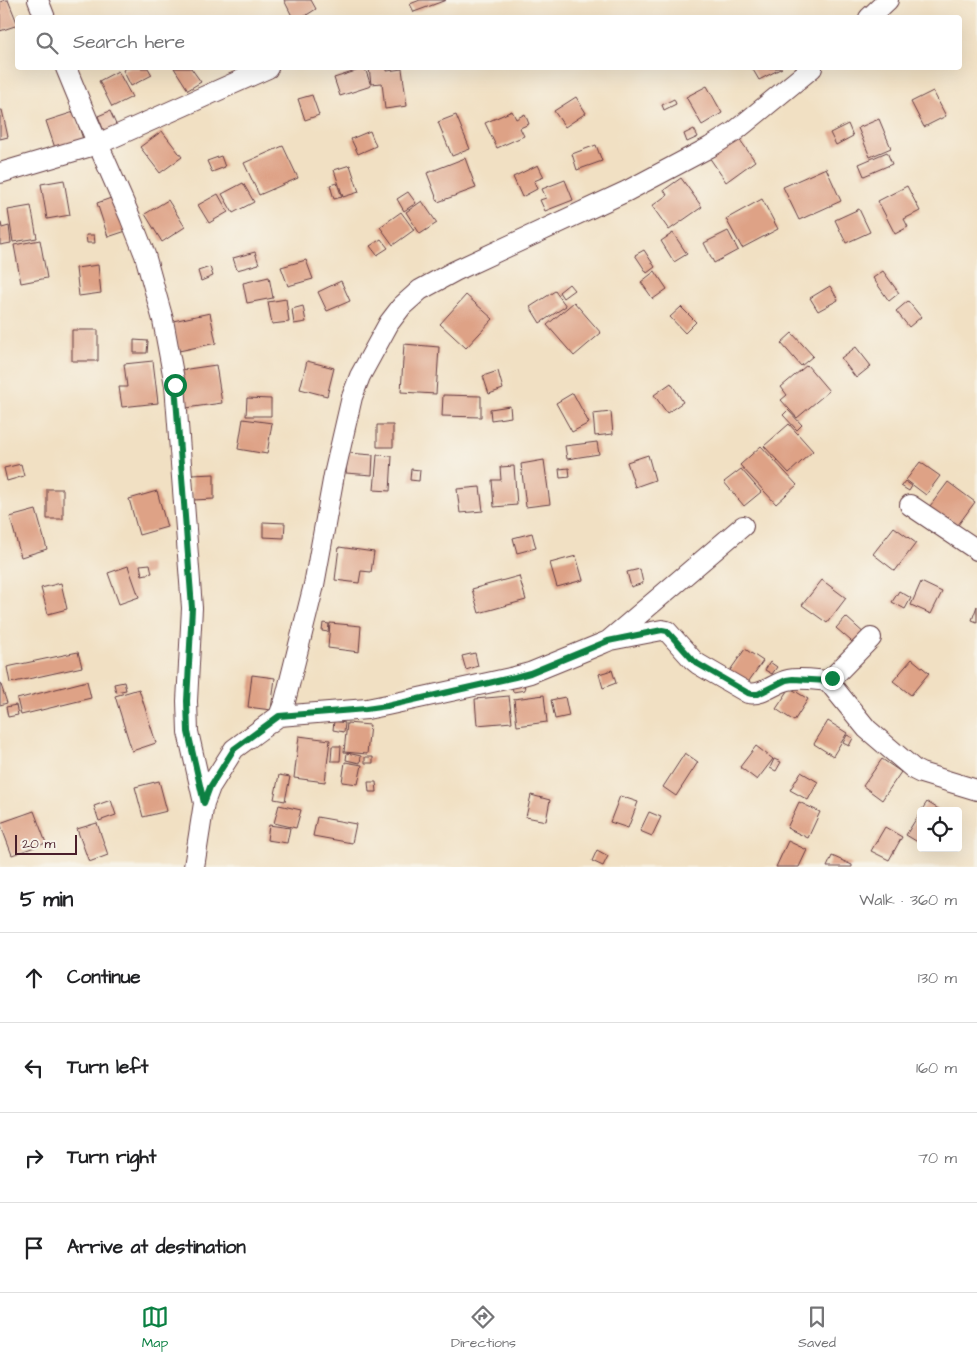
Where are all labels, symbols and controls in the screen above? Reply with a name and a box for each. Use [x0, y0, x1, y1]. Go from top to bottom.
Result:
search box [15, 15, 962, 70]
icon: search [33, 29, 61, 57]
text: Search here [73, 29, 185, 56]
route start [164, 374, 187, 397]
route end [821, 667, 844, 690]
map controls [917, 807, 962, 852]
button: locate [917, 807, 962, 852]
scale bar [15, 832, 78, 855]
text: 20 m [22, 834, 55, 854]
text: 5 min [20, 885, 73, 914]
text: Walk · 360 m [859, 889, 957, 911]
icon: ahead [20, 964, 48, 992]
text: Continue [67, 964, 141, 991]
text: 130 m [918, 967, 957, 989]
icon: left [20, 1054, 48, 1082]
text: Turn left [67, 1054, 148, 1081]
text: 160 m [916, 1057, 957, 1079]
icon: right [20, 1144, 48, 1172]
text: Turn right [67, 1144, 156, 1171]
text: 70 m [918, 1147, 957, 1169]
icon: arrive [20, 1234, 48, 1262]
text: Arrive at destination [67, 1234, 246, 1261]
tab: Map [141, 1303, 169, 1353]
tab: Directions [451, 1303, 516, 1353]
tab: Saved [798, 1303, 836, 1353]

